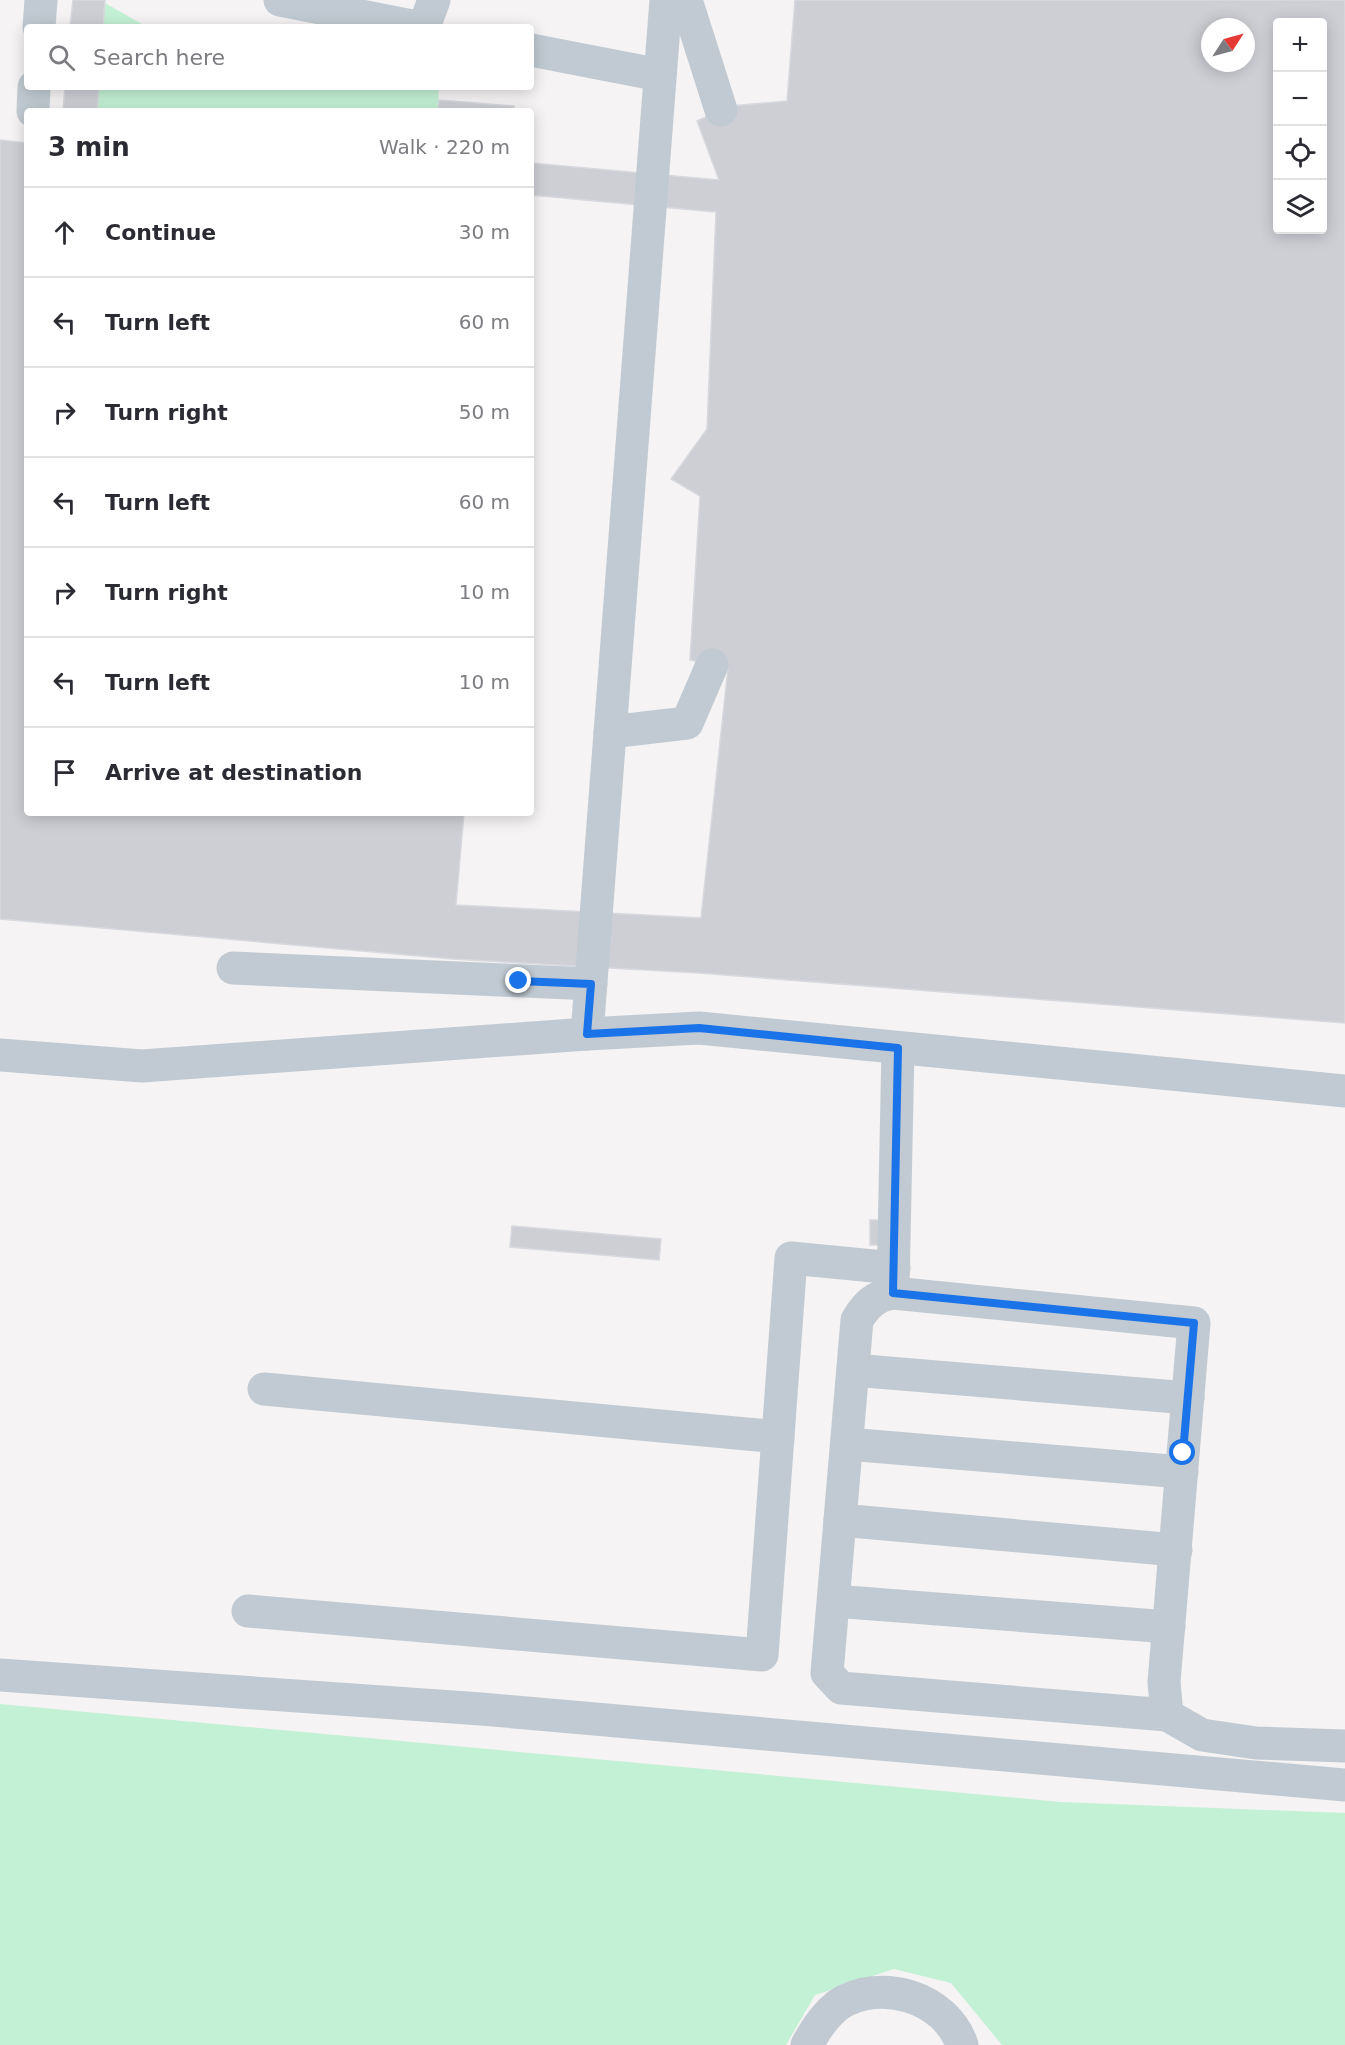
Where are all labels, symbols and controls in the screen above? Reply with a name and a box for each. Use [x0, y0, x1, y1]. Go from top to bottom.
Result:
north arrow [1201, 18, 1255, 72]
map controls [1273, 18, 1327, 234]
button: + [1273, 18, 1327, 72]
search box [24, 24, 534, 90]
icon: search [45, 41, 78, 74]
text: Search here [93, 45, 225, 70]
button: − [1273, 72, 1327, 126]
button: locate [1273, 126, 1327, 180]
text: 3 min [48, 132, 130, 162]
text: Walk · 220 m [379, 135, 510, 159]
button: layers [1273, 180, 1327, 234]
icon: ahead [48, 216, 81, 249]
text: Continue [105, 220, 216, 245]
text: 30 m [459, 220, 510, 244]
icon: left [48, 306, 81, 339]
text: Turn left [105, 310, 210, 335]
text: 60 m [459, 310, 510, 334]
icon: right [48, 396, 81, 429]
text: Turn right [105, 400, 228, 425]
text: 50 m [459, 400, 510, 424]
icon: left [48, 486, 81, 519]
text: Turn left [105, 490, 210, 515]
text: 60 m [459, 490, 510, 514]
icon: right [48, 576, 81, 609]
text: Turn right [105, 580, 228, 605]
text: 10 m [459, 580, 510, 604]
icon: left [48, 666, 81, 699]
text: Turn left [105, 670, 210, 695]
text: 10 m [459, 670, 510, 694]
icon: arrive [48, 756, 81, 789]
text: Arrive at destination [105, 760, 362, 785]
route end [505, 967, 531, 993]
route start [1169, 1439, 1195, 1465]

